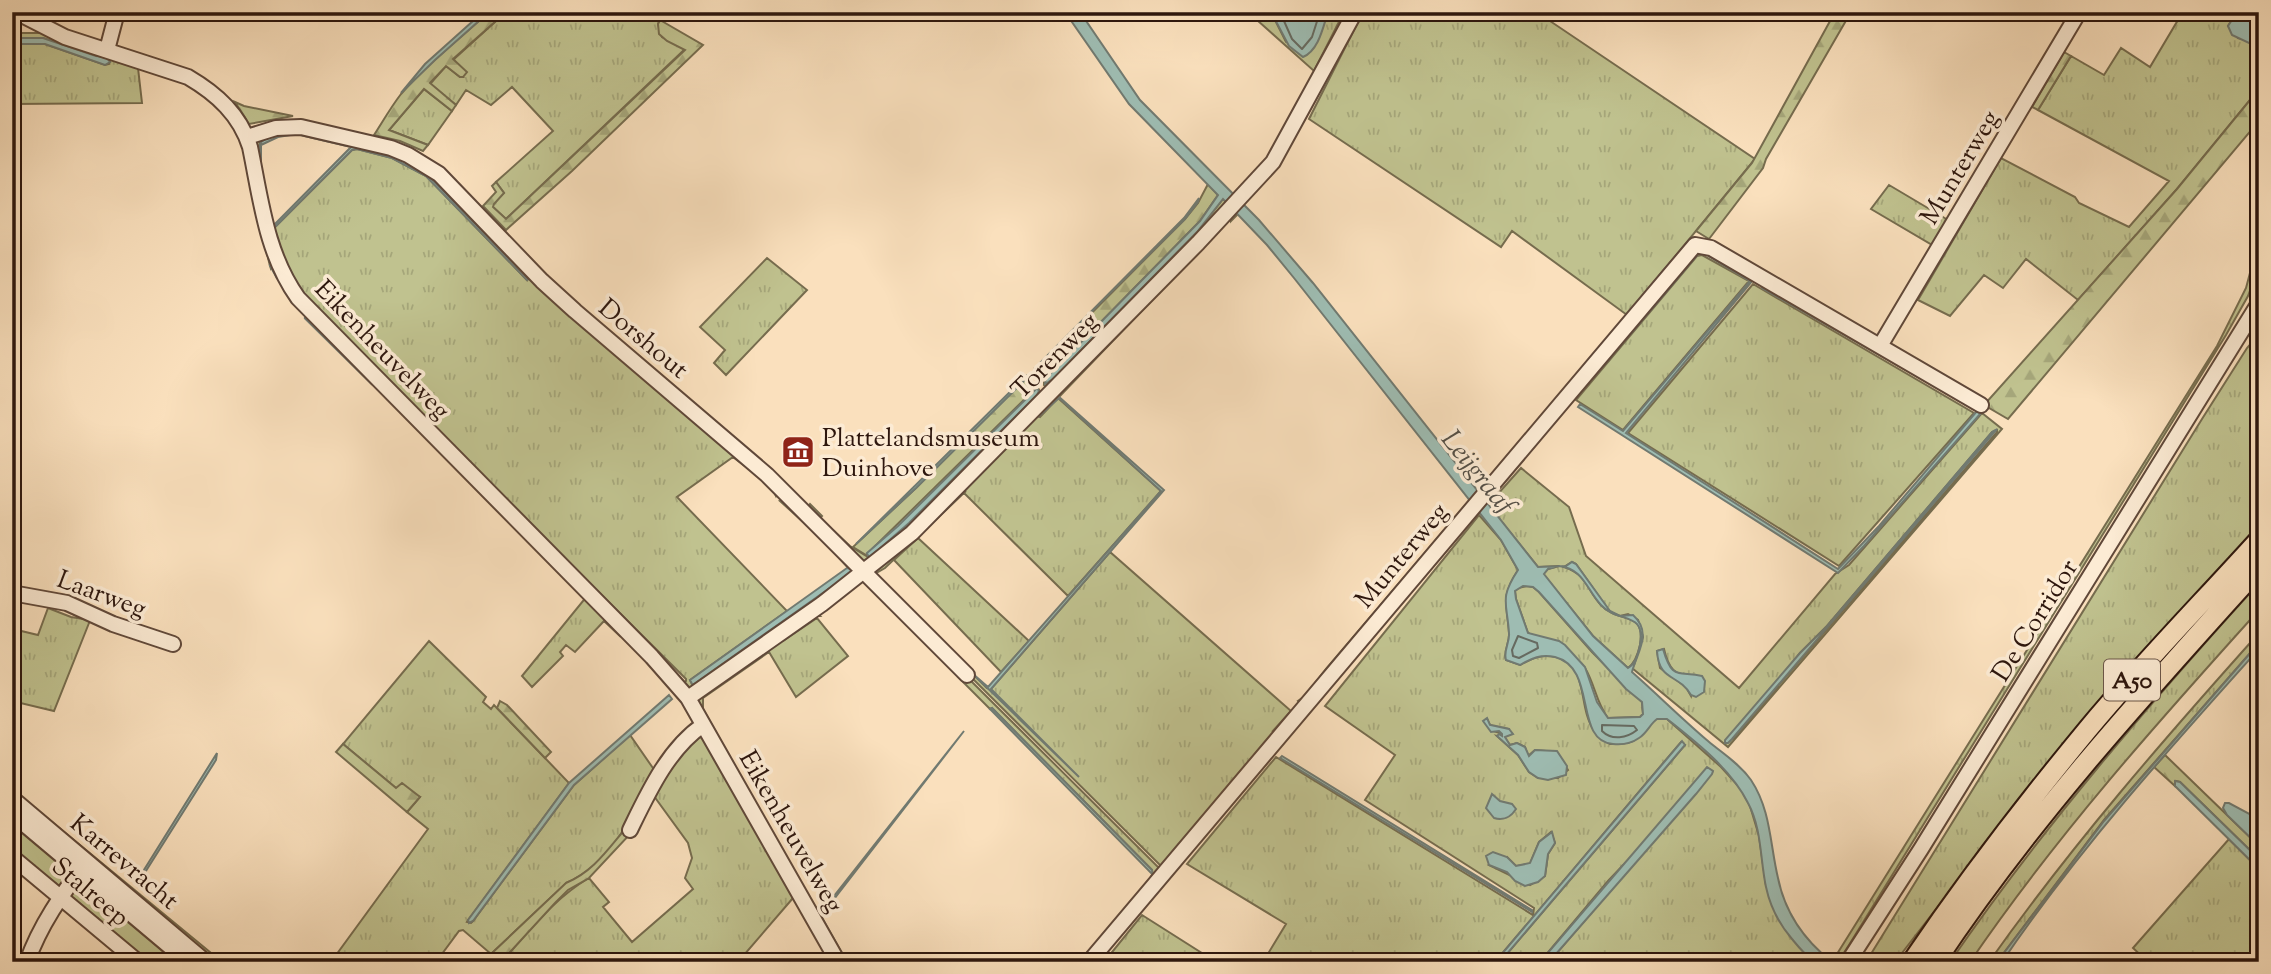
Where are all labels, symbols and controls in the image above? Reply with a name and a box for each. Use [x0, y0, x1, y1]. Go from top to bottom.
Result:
street label: Munterweg [1912, 104, 2010, 233]
street label: Eikenheuvelweg [305, 273, 458, 429]
street label: Dorshout [589, 291, 696, 389]
street label: Torenweg [1004, 305, 1108, 409]
place label: Plattelandsmuseum Duinhove [822, 421, 1040, 488]
water label: Leijgraaf [1430, 422, 1525, 526]
museum icon: Plattelandsmuseum Duinhove [779, 433, 817, 471]
street label: Munterweg [1348, 496, 1458, 617]
street label: De Corridor [1984, 553, 2088, 690]
street label: Laarweg [51, 562, 151, 629]
road number: A50 [2104, 660, 2160, 700]
street label: Eikenheuvelweg [728, 744, 851, 920]
street label: Karrevracht [61, 806, 186, 920]
street label: Stalreep [42, 849, 136, 937]

